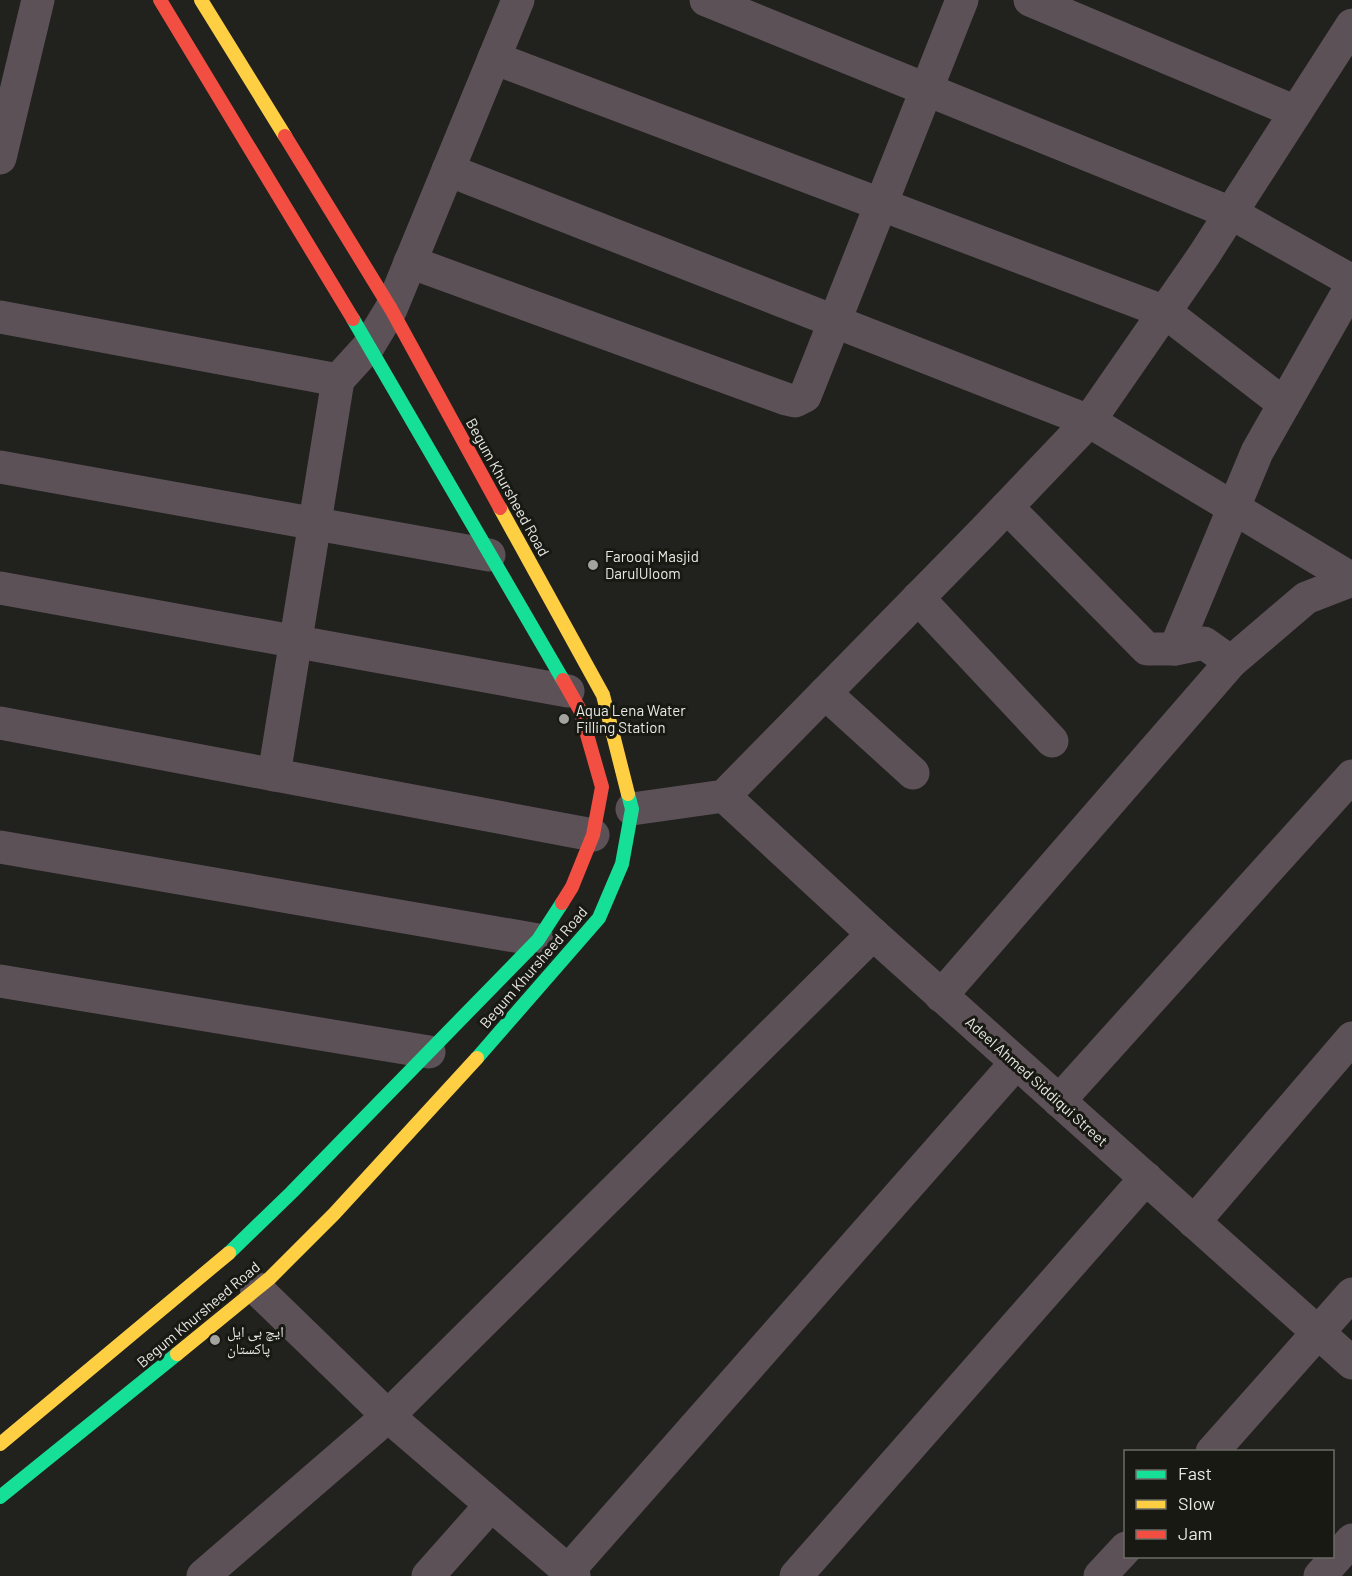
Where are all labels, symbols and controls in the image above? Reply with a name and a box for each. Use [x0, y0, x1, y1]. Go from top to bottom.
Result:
street label: Begum Khursheed Road [463, 415, 553, 559]
place label: Farooqi Masjid DarulUloom [605, 547, 699, 582]
marker: Farooqi Masjid DarulUloom [586, 558, 600, 572]
place label: Aqua Lena Water Filling Station [576, 701, 686, 736]
marker: Aqua Lena Water Filling Station [557, 712, 571, 726]
street label: Begum Khursheed Road [475, 903, 591, 1031]
street label: Adeel Ahmed Siddiqui Street [962, 1012, 1112, 1150]
street label: Begum Khursheed Road [133, 1257, 263, 1371]
place label: ایچ بی ایل پاکستان [227, 1322, 284, 1359]
marker: ایچ بی ایل پاکستان [208, 1333, 222, 1347]
legend [1124, 1450, 1334, 1558]
text: Fast [1178, 1462, 1212, 1484]
text: Slow [1178, 1492, 1215, 1514]
text: Jam [1178, 1522, 1212, 1544]

